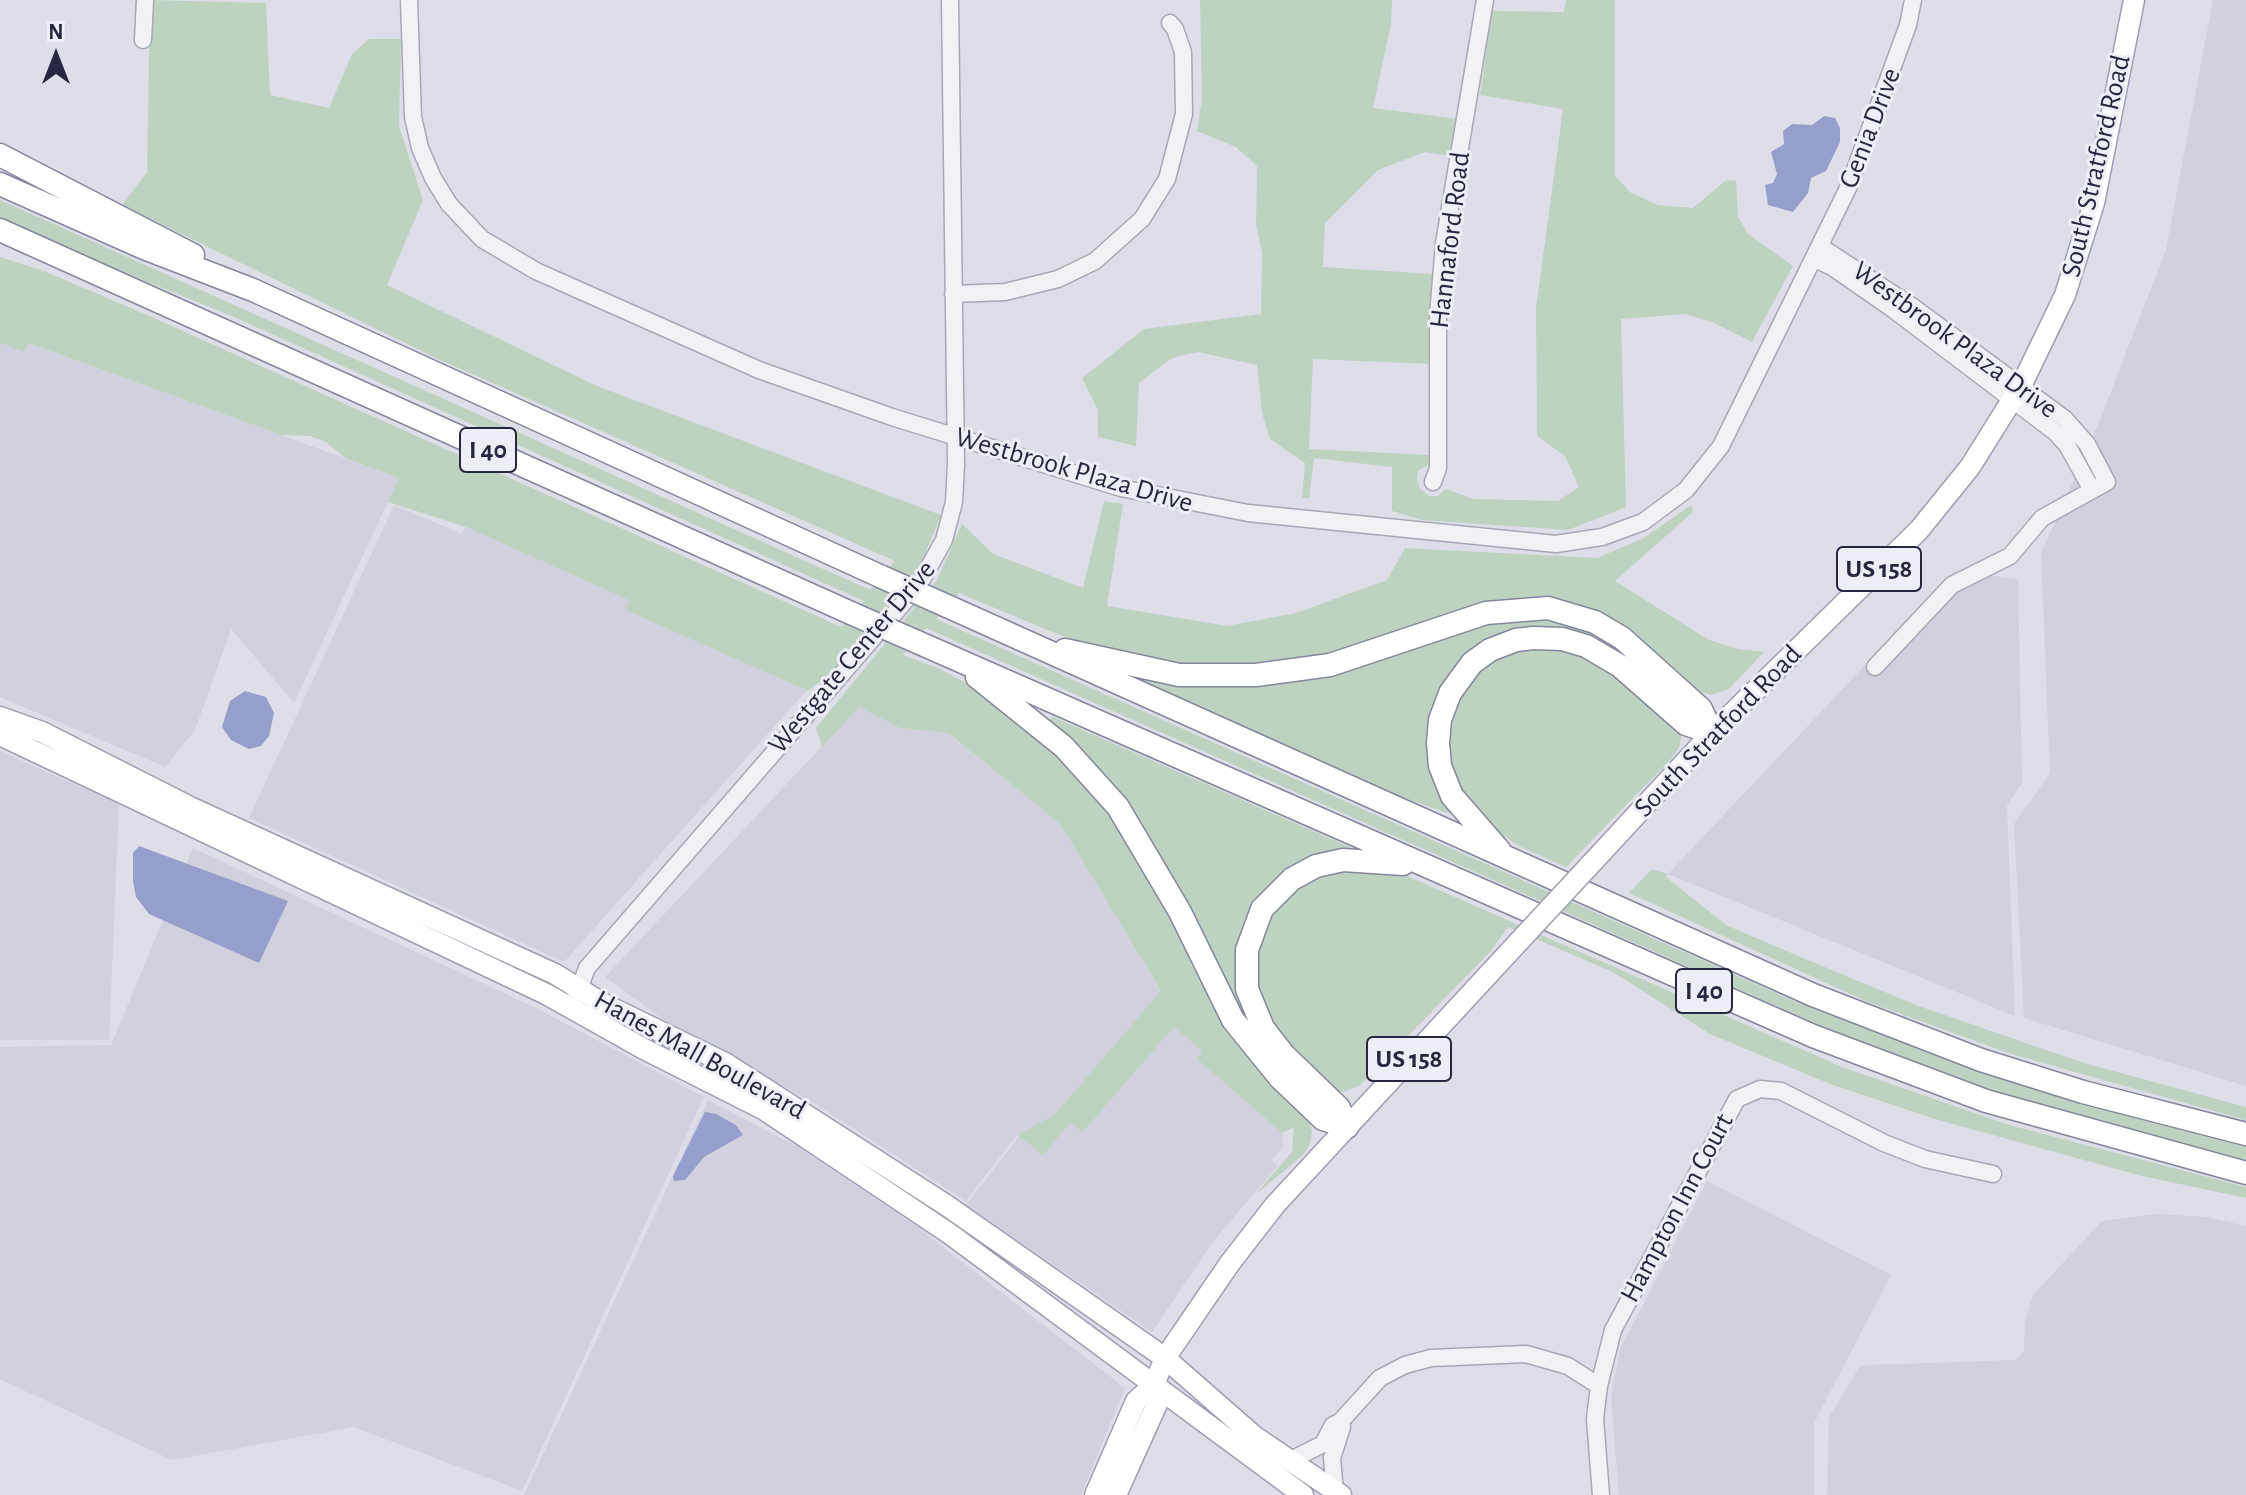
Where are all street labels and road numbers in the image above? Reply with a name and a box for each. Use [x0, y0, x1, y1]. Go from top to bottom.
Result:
street label: South Stratford Road [2054, 52, 2138, 280]
street label: Genia Drive [1832, 63, 1908, 193]
street label: Hannaford Road [1422, 150, 1478, 330]
street label: Westbrook Plaza Drive [1846, 254, 2064, 426]
street label: Westbrook Plaza Drive [951, 420, 1197, 520]
road number: I 40 [460, 428, 516, 472]
road number: US 158 [1837, 547, 1921, 591]
street label: Westgate Center Drive [761, 553, 943, 761]
street label: South Stratford Road [1627, 638, 1809, 824]
road number: I 40 [1676, 969, 1732, 1013]
street label: Hanes Mall Boulevard [588, 983, 812, 1127]
road number: US 158 [1367, 1037, 1451, 1081]
street label: Hampton Inn Court [1613, 1108, 1741, 1308]

